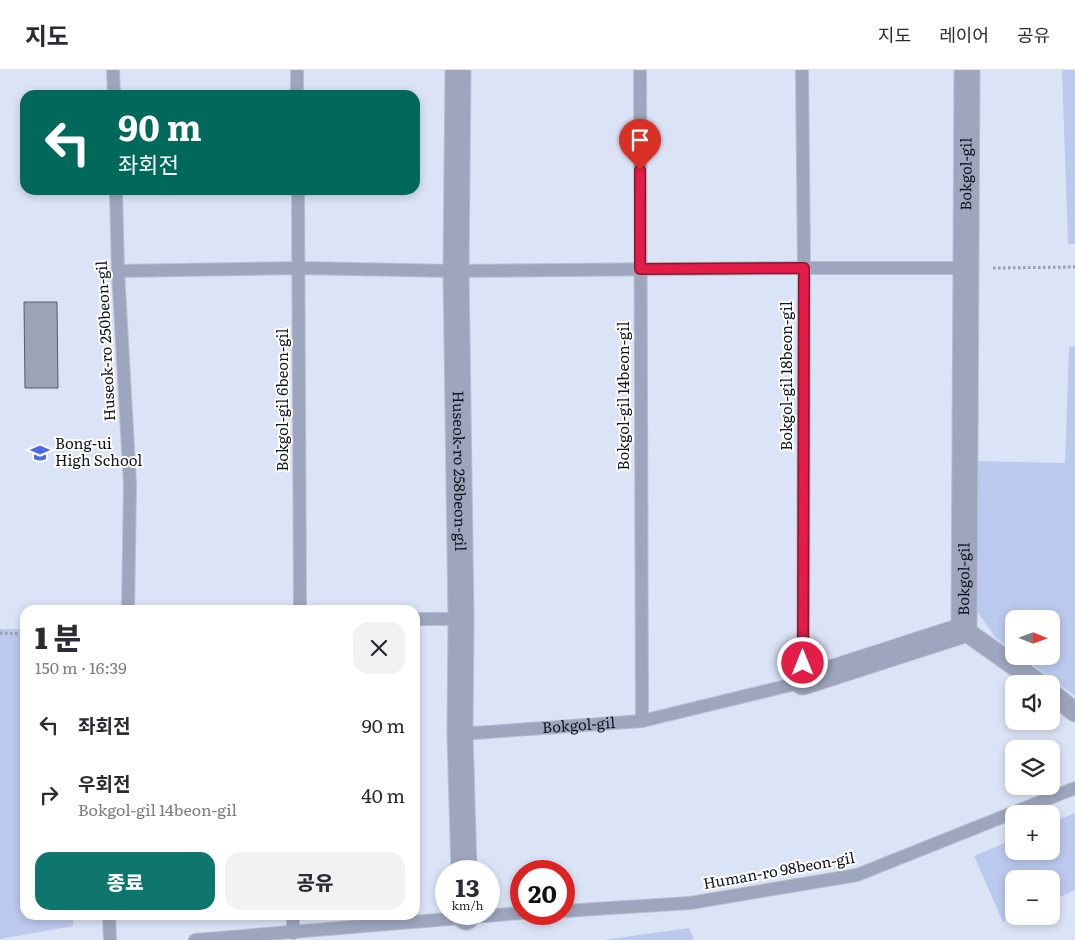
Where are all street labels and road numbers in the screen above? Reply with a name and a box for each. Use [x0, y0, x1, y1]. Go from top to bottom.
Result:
street label: Bokgol-gil [953, 138, 977, 211]
street label: Huseok-ro 250beon-gil [89, 260, 120, 422]
street label: Bokgol-gil 18beon-gil [774, 301, 797, 451]
street label: Bokgol-gil 14beon-gil [611, 322, 634, 470]
street label: Bokgol-gil 6beon-gil [270, 328, 293, 472]
street label: Huseok-ro 258beon-gil [448, 390, 473, 551]
street label: Bokgol-gil [951, 543, 974, 616]
street label: Bokgol-gil [541, 710, 616, 738]
street label: Human-ro 98beon-gil [701, 845, 856, 894]

